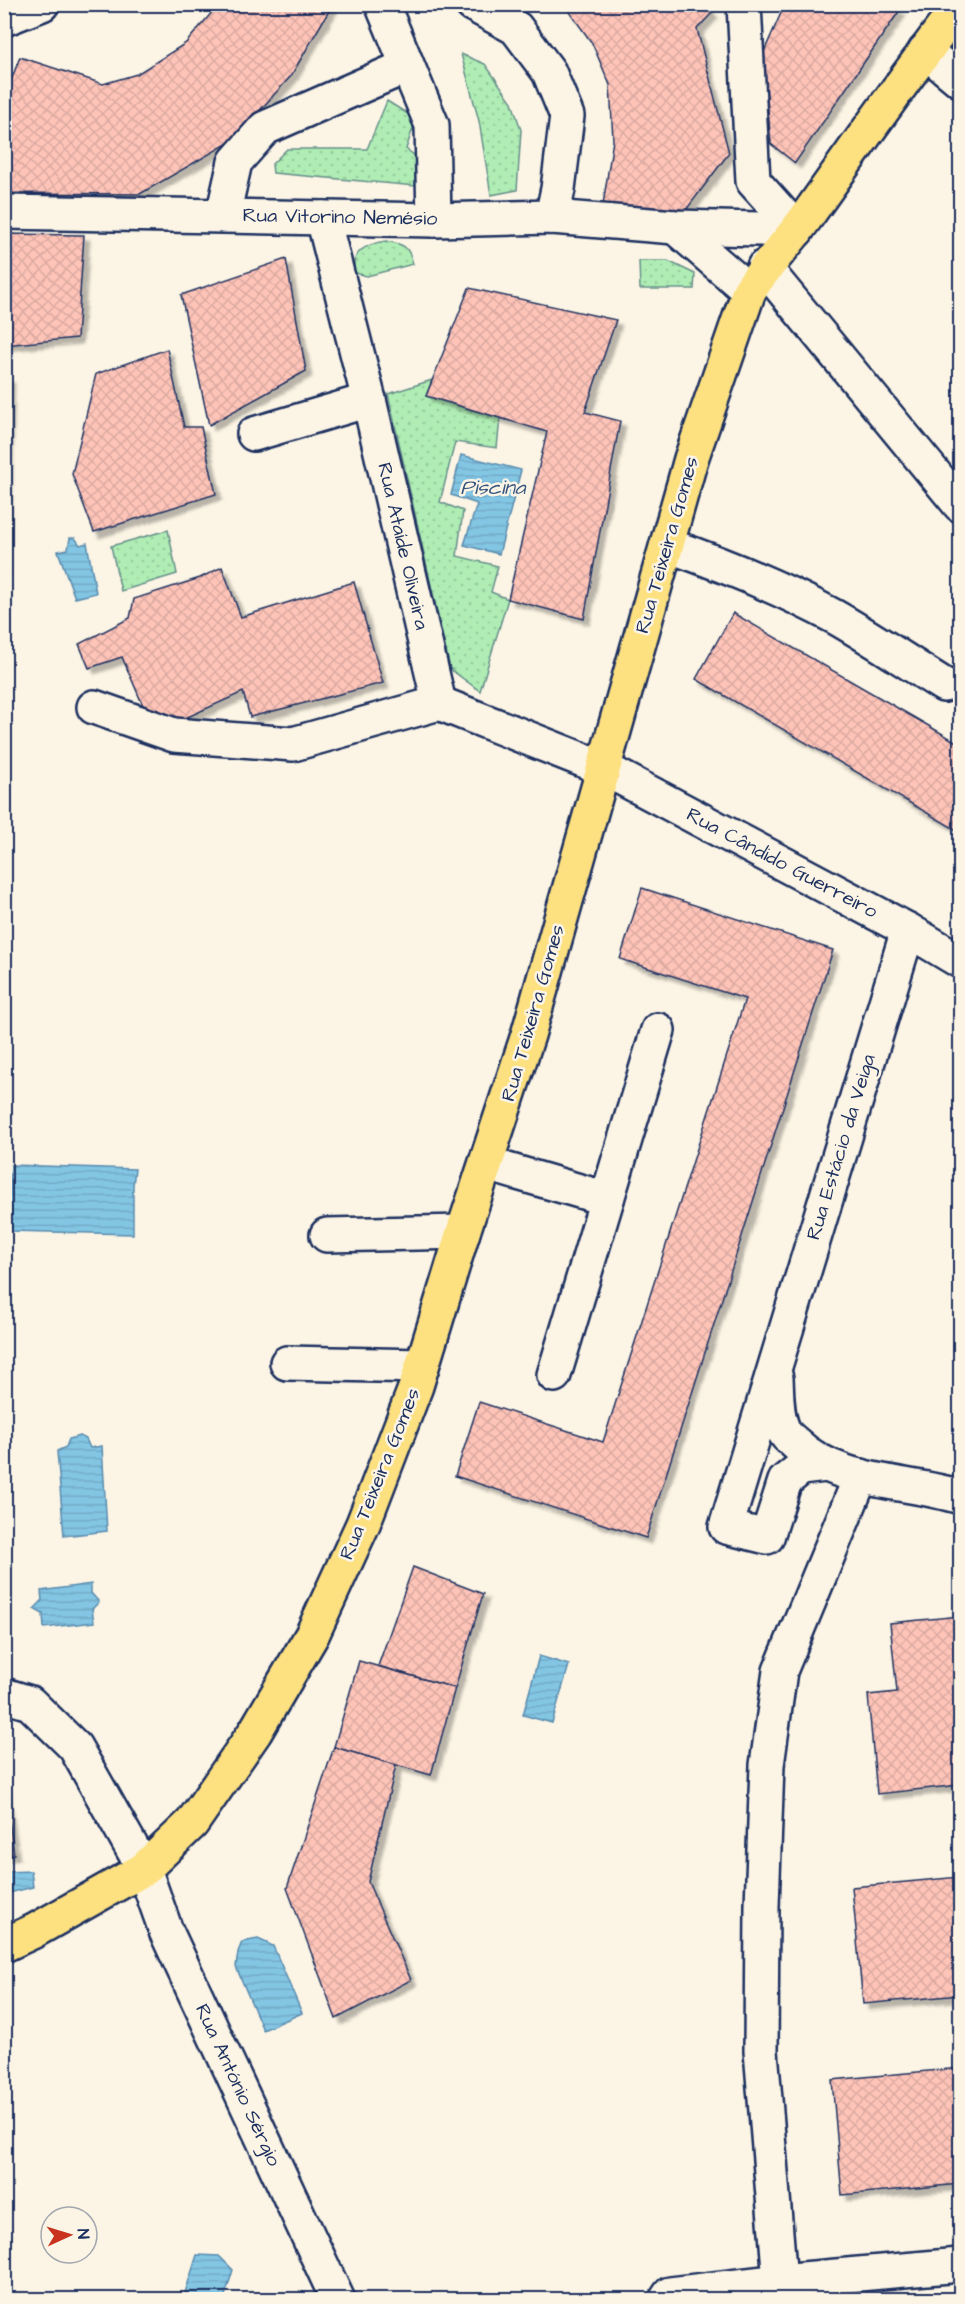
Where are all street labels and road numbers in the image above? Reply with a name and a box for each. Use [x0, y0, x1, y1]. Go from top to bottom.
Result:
street label: Rua Vitorino Nemésio [242, 201, 438, 233]
street label: Rua Teixeira Gomes [628, 453, 706, 637]
street label: Rua Ataíde Oliveira [370, 460, 436, 632]
street label: Rua Cândido Guerreiro [681, 801, 883, 925]
street label: Rua Teixeira Gomes [494, 921, 572, 1105]
street label: Rua Estácio da Veiga [799, 1051, 884, 1244]
street label: Rua Teixeira Gomes [333, 1384, 427, 1564]
street label: Rua António Sérgio [187, 1999, 288, 2171]

